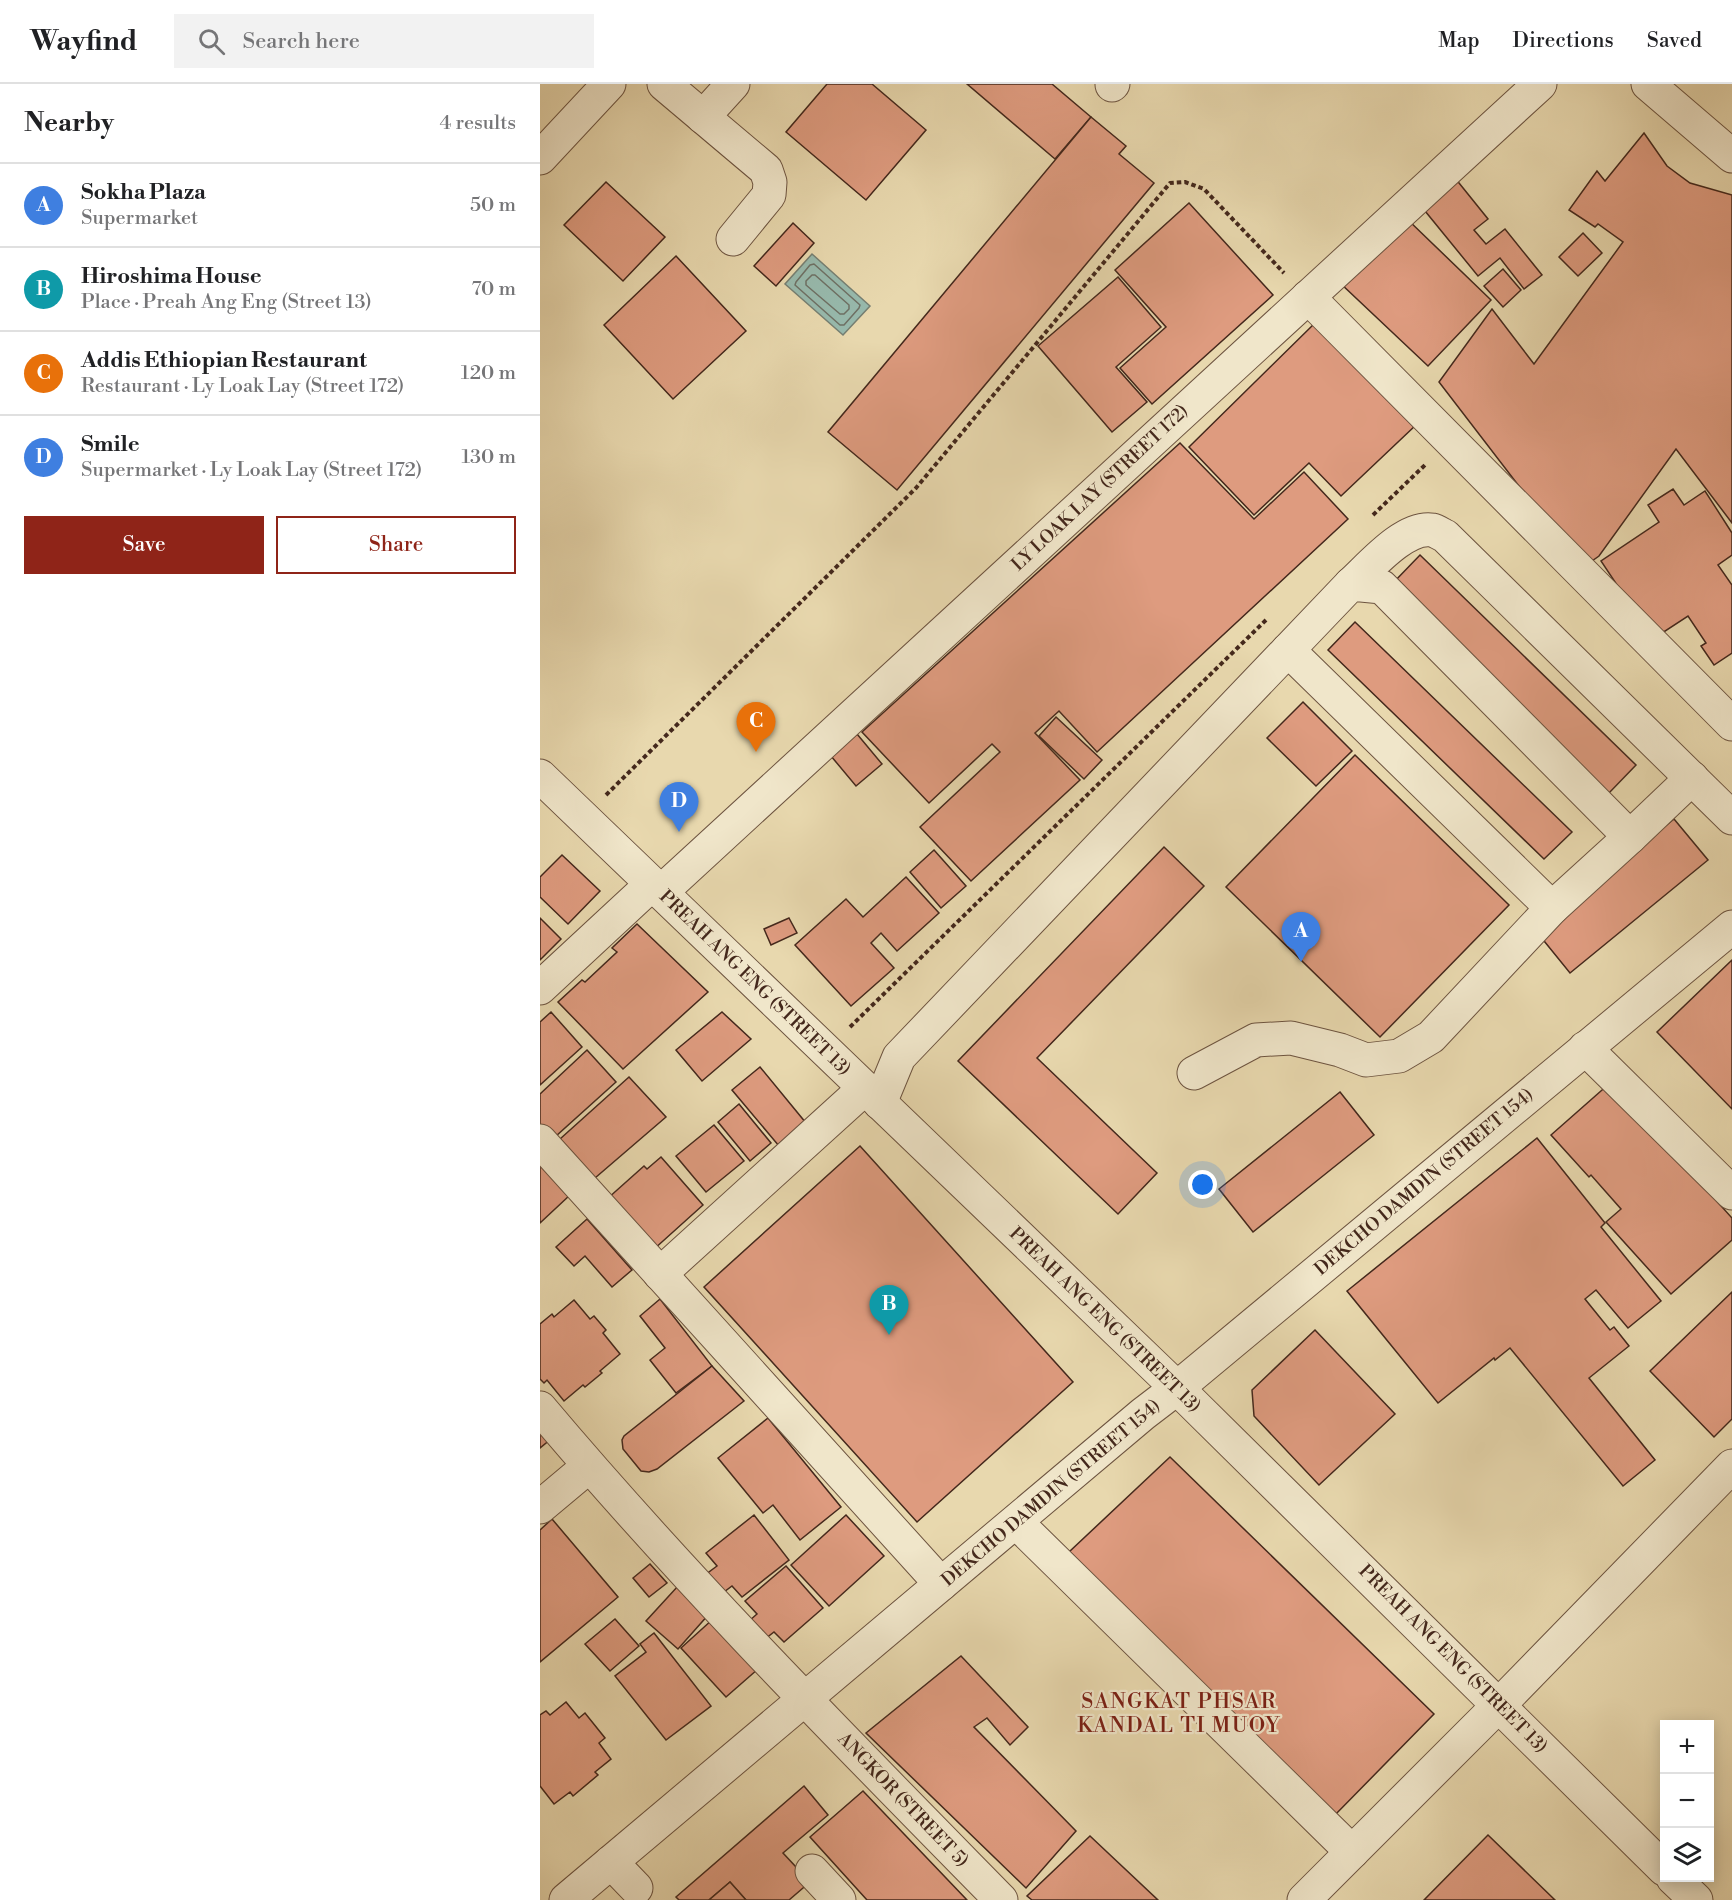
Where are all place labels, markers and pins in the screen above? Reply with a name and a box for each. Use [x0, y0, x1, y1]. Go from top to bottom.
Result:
pin: C [736, 702, 776, 752]
pin: D [660, 782, 698, 832]
pin: A [1282, 912, 1320, 962]
pin: B [870, 1286, 908, 1335]

